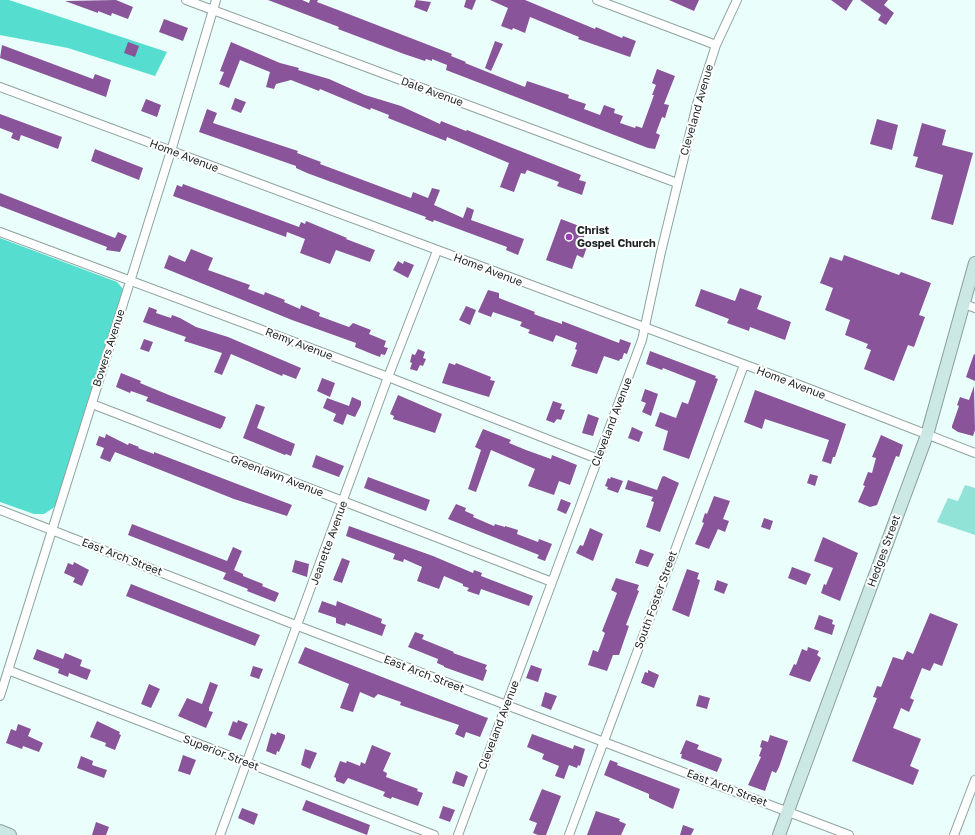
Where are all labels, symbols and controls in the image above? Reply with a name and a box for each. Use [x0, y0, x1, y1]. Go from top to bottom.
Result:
street label: Cleveland Avenue [678, 63, 716, 157]
street label: Dale Avenue [399, 75, 465, 109]
street label: Home Avenue [148, 137, 220, 175]
place label: Christ Gospel Church [577, 224, 656, 250]
marker: Christ Gospel Church [564, 232, 574, 242]
street label: Home Avenue [452, 251, 524, 289]
street label: Bowers Avenue [90, 308, 128, 388]
street label: Remy Avenue [263, 325, 335, 363]
street label: Home Avenue [755, 364, 827, 402]
street label: Cleveland Avenue [589, 376, 635, 468]
street label: Greenlawn Avenue [229, 452, 325, 500]
street label: Jeanette Avenue [308, 499, 350, 587]
street label: Hedges Street [865, 513, 903, 589]
street label: East Arch Street [80, 536, 164, 578]
street label: South Foster Street [632, 549, 680, 651]
street label: East Arch Street [382, 653, 466, 695]
street label: Cleveland Avenue [476, 679, 522, 771]
street label: Superior Street [181, 732, 261, 774]
street label: East Arch Street [685, 767, 769, 809]

